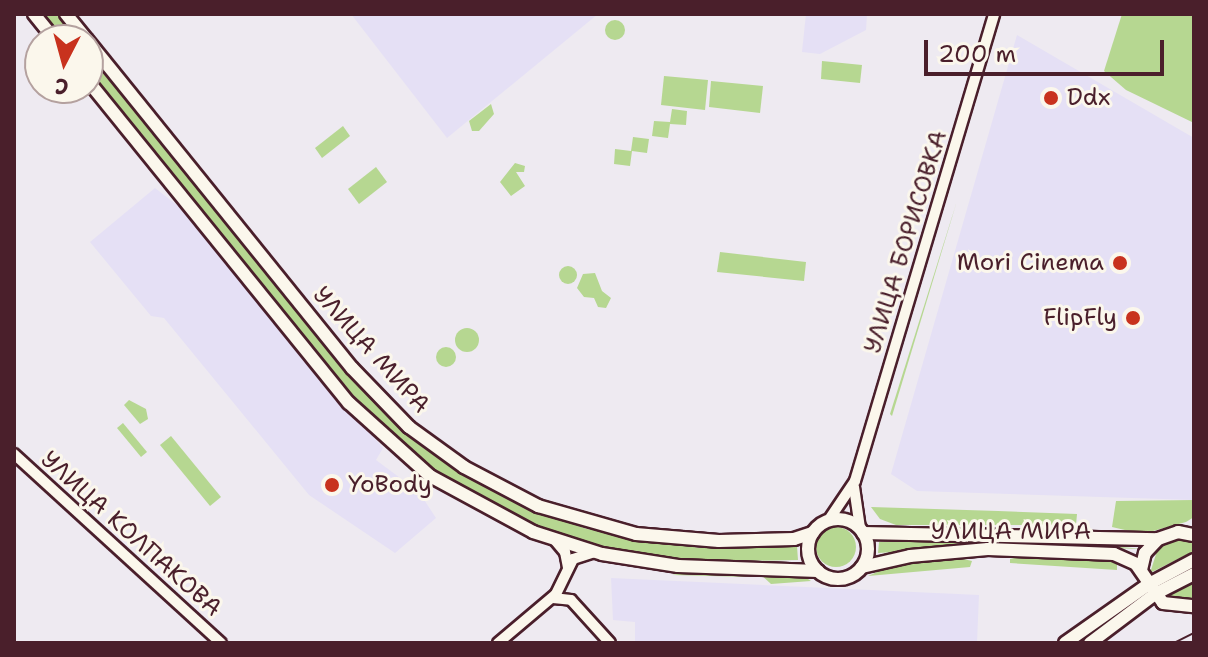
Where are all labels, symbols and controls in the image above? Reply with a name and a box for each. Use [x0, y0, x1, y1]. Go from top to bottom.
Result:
north arrow [24, 24, 104, 104]
scale bar [928, 24, 1168, 74]
text: 200 m [938, 38, 1016, 70]
text: С [53, 71, 70, 102]
place label: Ddx [1067, 84, 1111, 112]
marker: Ddx [1042, 89, 1060, 107]
street label: УЛИЦА БОРИСОВКА [858, 127, 954, 357]
place label: Mori Cinema [957, 249, 1104, 277]
marker: Mori Cinema [1111, 254, 1129, 272]
street label: УЛИЦА МИРА [307, 281, 435, 419]
place label: FlipFly [1043, 304, 1117, 332]
marker: FlipFly [1124, 309, 1142, 327]
street label: УЛИЦА КОЛПАКОВА [35, 445, 227, 623]
place label: YoBody [348, 471, 432, 499]
marker: YoBody [323, 476, 341, 494]
street label: УЛИЦА МИРА [931, 518, 1091, 546]

